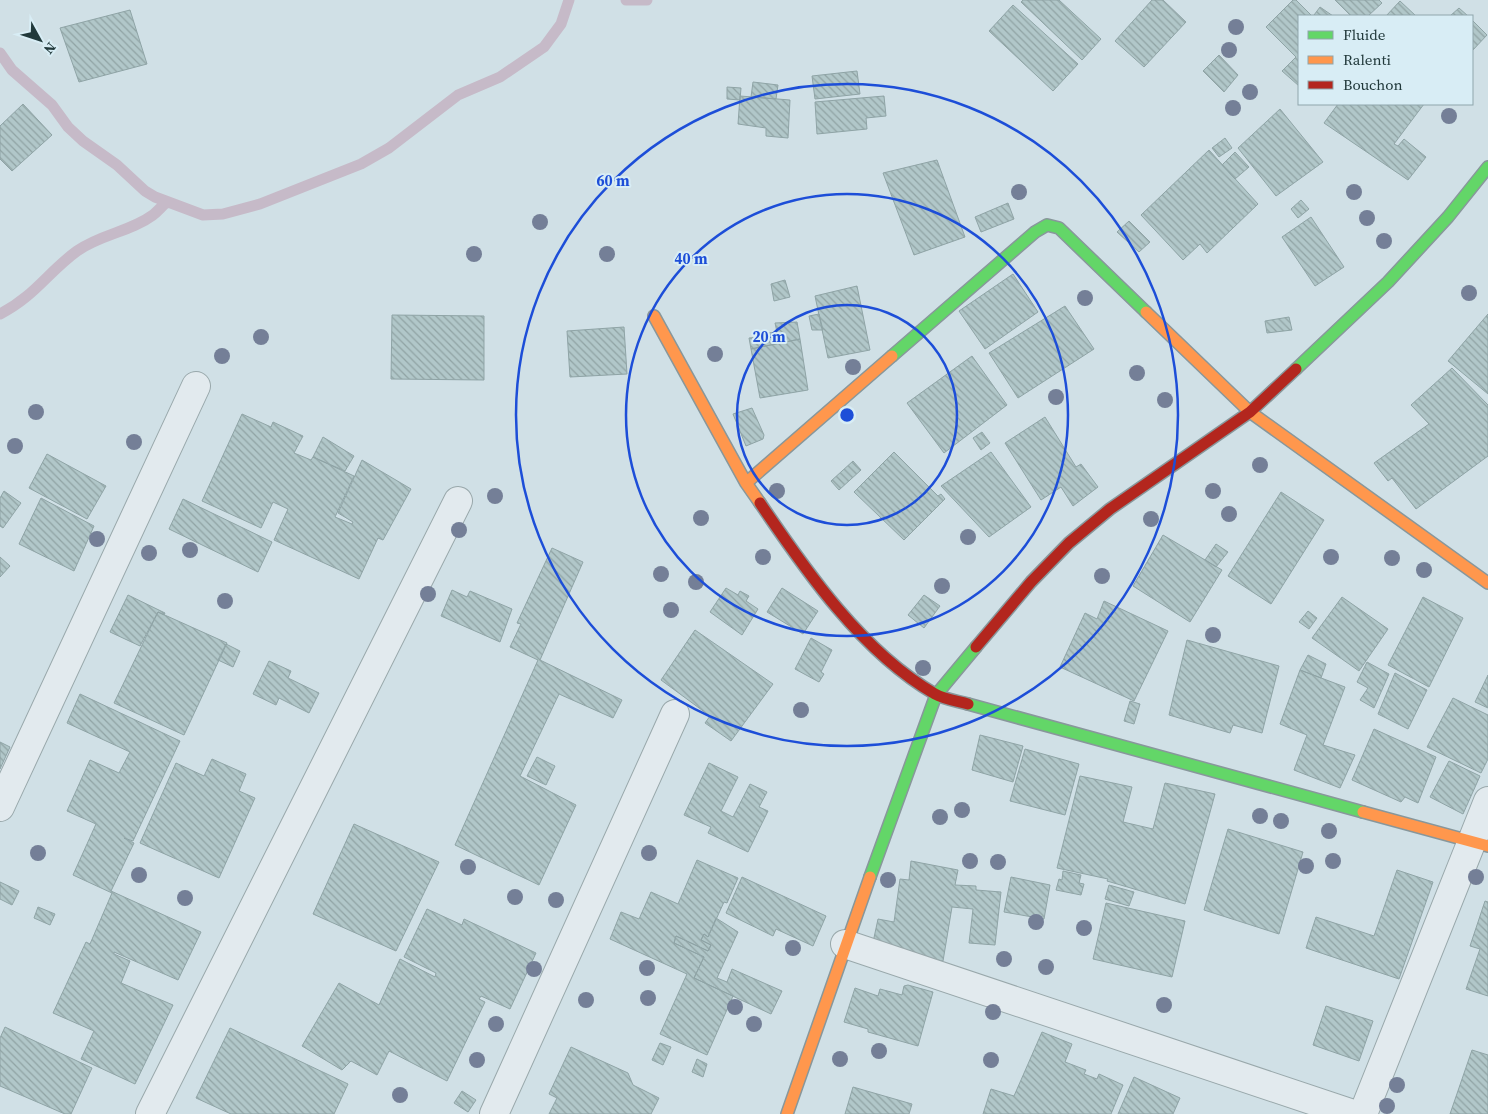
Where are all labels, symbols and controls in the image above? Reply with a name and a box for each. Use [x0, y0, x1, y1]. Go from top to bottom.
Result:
north arrow [15, 15, 65, 65]
legend [1298, 15, 1473, 105]
text: Fluide [1343, 24, 1386, 45]
text: N [39, 38, 61, 59]
text: Ralenti [1343, 49, 1391, 70]
text: Bouchon [1343, 74, 1403, 95]
text: 60 m [596, 170, 630, 191]
text: 40 m [674, 248, 708, 269]
text: 20 m [752, 326, 786, 347]
centre of rings [838, 406, 856, 424]

